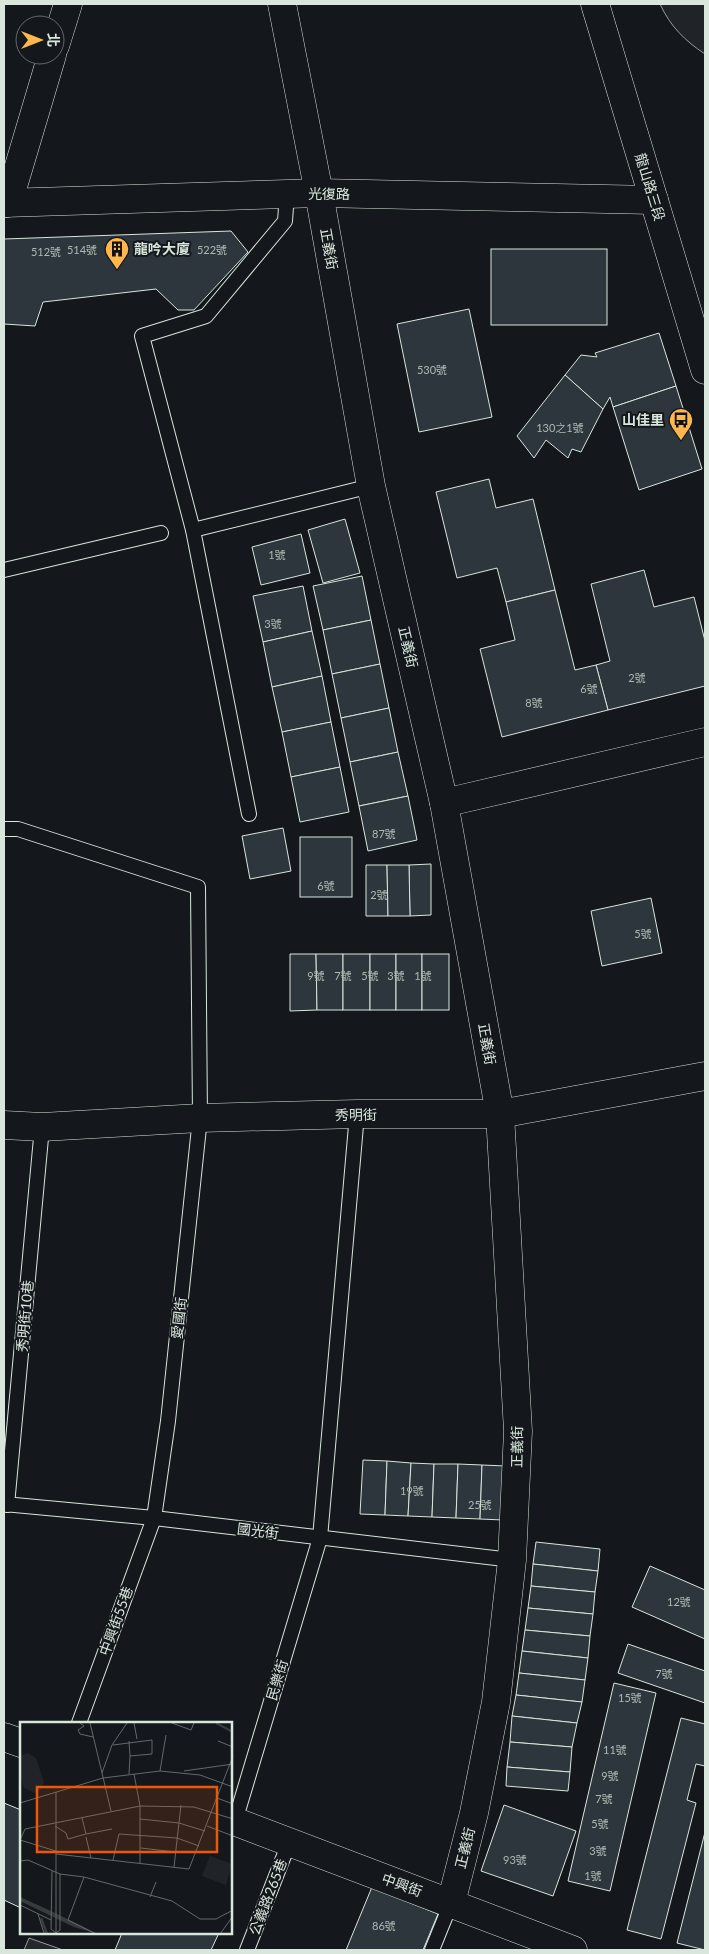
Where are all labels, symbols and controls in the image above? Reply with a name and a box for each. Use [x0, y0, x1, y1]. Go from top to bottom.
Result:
north arrow [15, 15, 65, 65]
text: 北 [45, 33, 62, 47]
street label: 龍山路三段 [632, 151, 669, 223]
street label: 光復路 [308, 185, 350, 202]
street label: 正義街 [317, 227, 342, 271]
building icon: 龍吟大廈 [104, 236, 130, 270]
place label: 龍吟大廈 [134, 240, 190, 257]
house number: 514號 [67, 243, 97, 256]
house number: 522號 [197, 243, 227, 256]
house number: 512號 [31, 245, 61, 258]
house number: 530號 [417, 363, 447, 376]
bus stop icon: 山佳里 [668, 407, 694, 441]
place label: 山佳里 [622, 411, 664, 428]
house number: 130之1號 [536, 421, 584, 434]
house number: 1號 [268, 548, 286, 561]
house number: 3號 [264, 617, 282, 630]
street label: 正義街 [395, 625, 421, 669]
house number: 2號 [628, 671, 646, 684]
house number: 6號 [580, 682, 598, 695]
house number: 8號 [525, 696, 543, 709]
house number: 87號 [372, 827, 396, 840]
house number: 6號 [317, 879, 335, 892]
house number: 2號 [370, 888, 388, 901]
house number: 5號 [634, 927, 652, 940]
house number: 9號 [307, 969, 325, 982]
house number: 7號 [334, 969, 352, 982]
house number: 5號 [361, 969, 379, 982]
house number: 3號 [387, 969, 405, 982]
house number: 1號 [414, 969, 432, 982]
street label: 正義街 [475, 1022, 500, 1066]
street label: 秀明街 [335, 1106, 377, 1123]
street label: 秀明街10巷 [13, 1279, 36, 1353]
street label: 愛國街 [168, 1296, 189, 1340]
street label: 正義街 [508, 1426, 525, 1468]
house number: 19號 [400, 1484, 424, 1497]
house number: 25號 [468, 1498, 492, 1511]
street label: 國光街 [236, 1520, 280, 1541]
street label: 中興街55巷 [95, 1584, 136, 1658]
house number: 12號 [667, 1595, 691, 1608]
street label: 民樂街 [262, 1657, 291, 1702]
house number: 7號 [655, 1667, 673, 1680]
house number: 15號 [618, 1691, 642, 1704]
inset map [20, 1722, 232, 1934]
house number: 11號 [603, 1743, 627, 1756]
house number: 9號 [601, 1769, 619, 1782]
house number: 7號 [595, 1792, 613, 1805]
house number: 5號 [591, 1817, 609, 1830]
street label: 正義街 [451, 1825, 478, 1870]
house number: 3號 [589, 1844, 607, 1857]
house number: 93號 [503, 1853, 527, 1866]
street label: 公義路265巷 [245, 1856, 290, 1937]
street label: 中興街 [380, 1869, 425, 1900]
house number: 1號 [584, 1869, 602, 1882]
house number: 86號 [372, 1919, 396, 1932]

